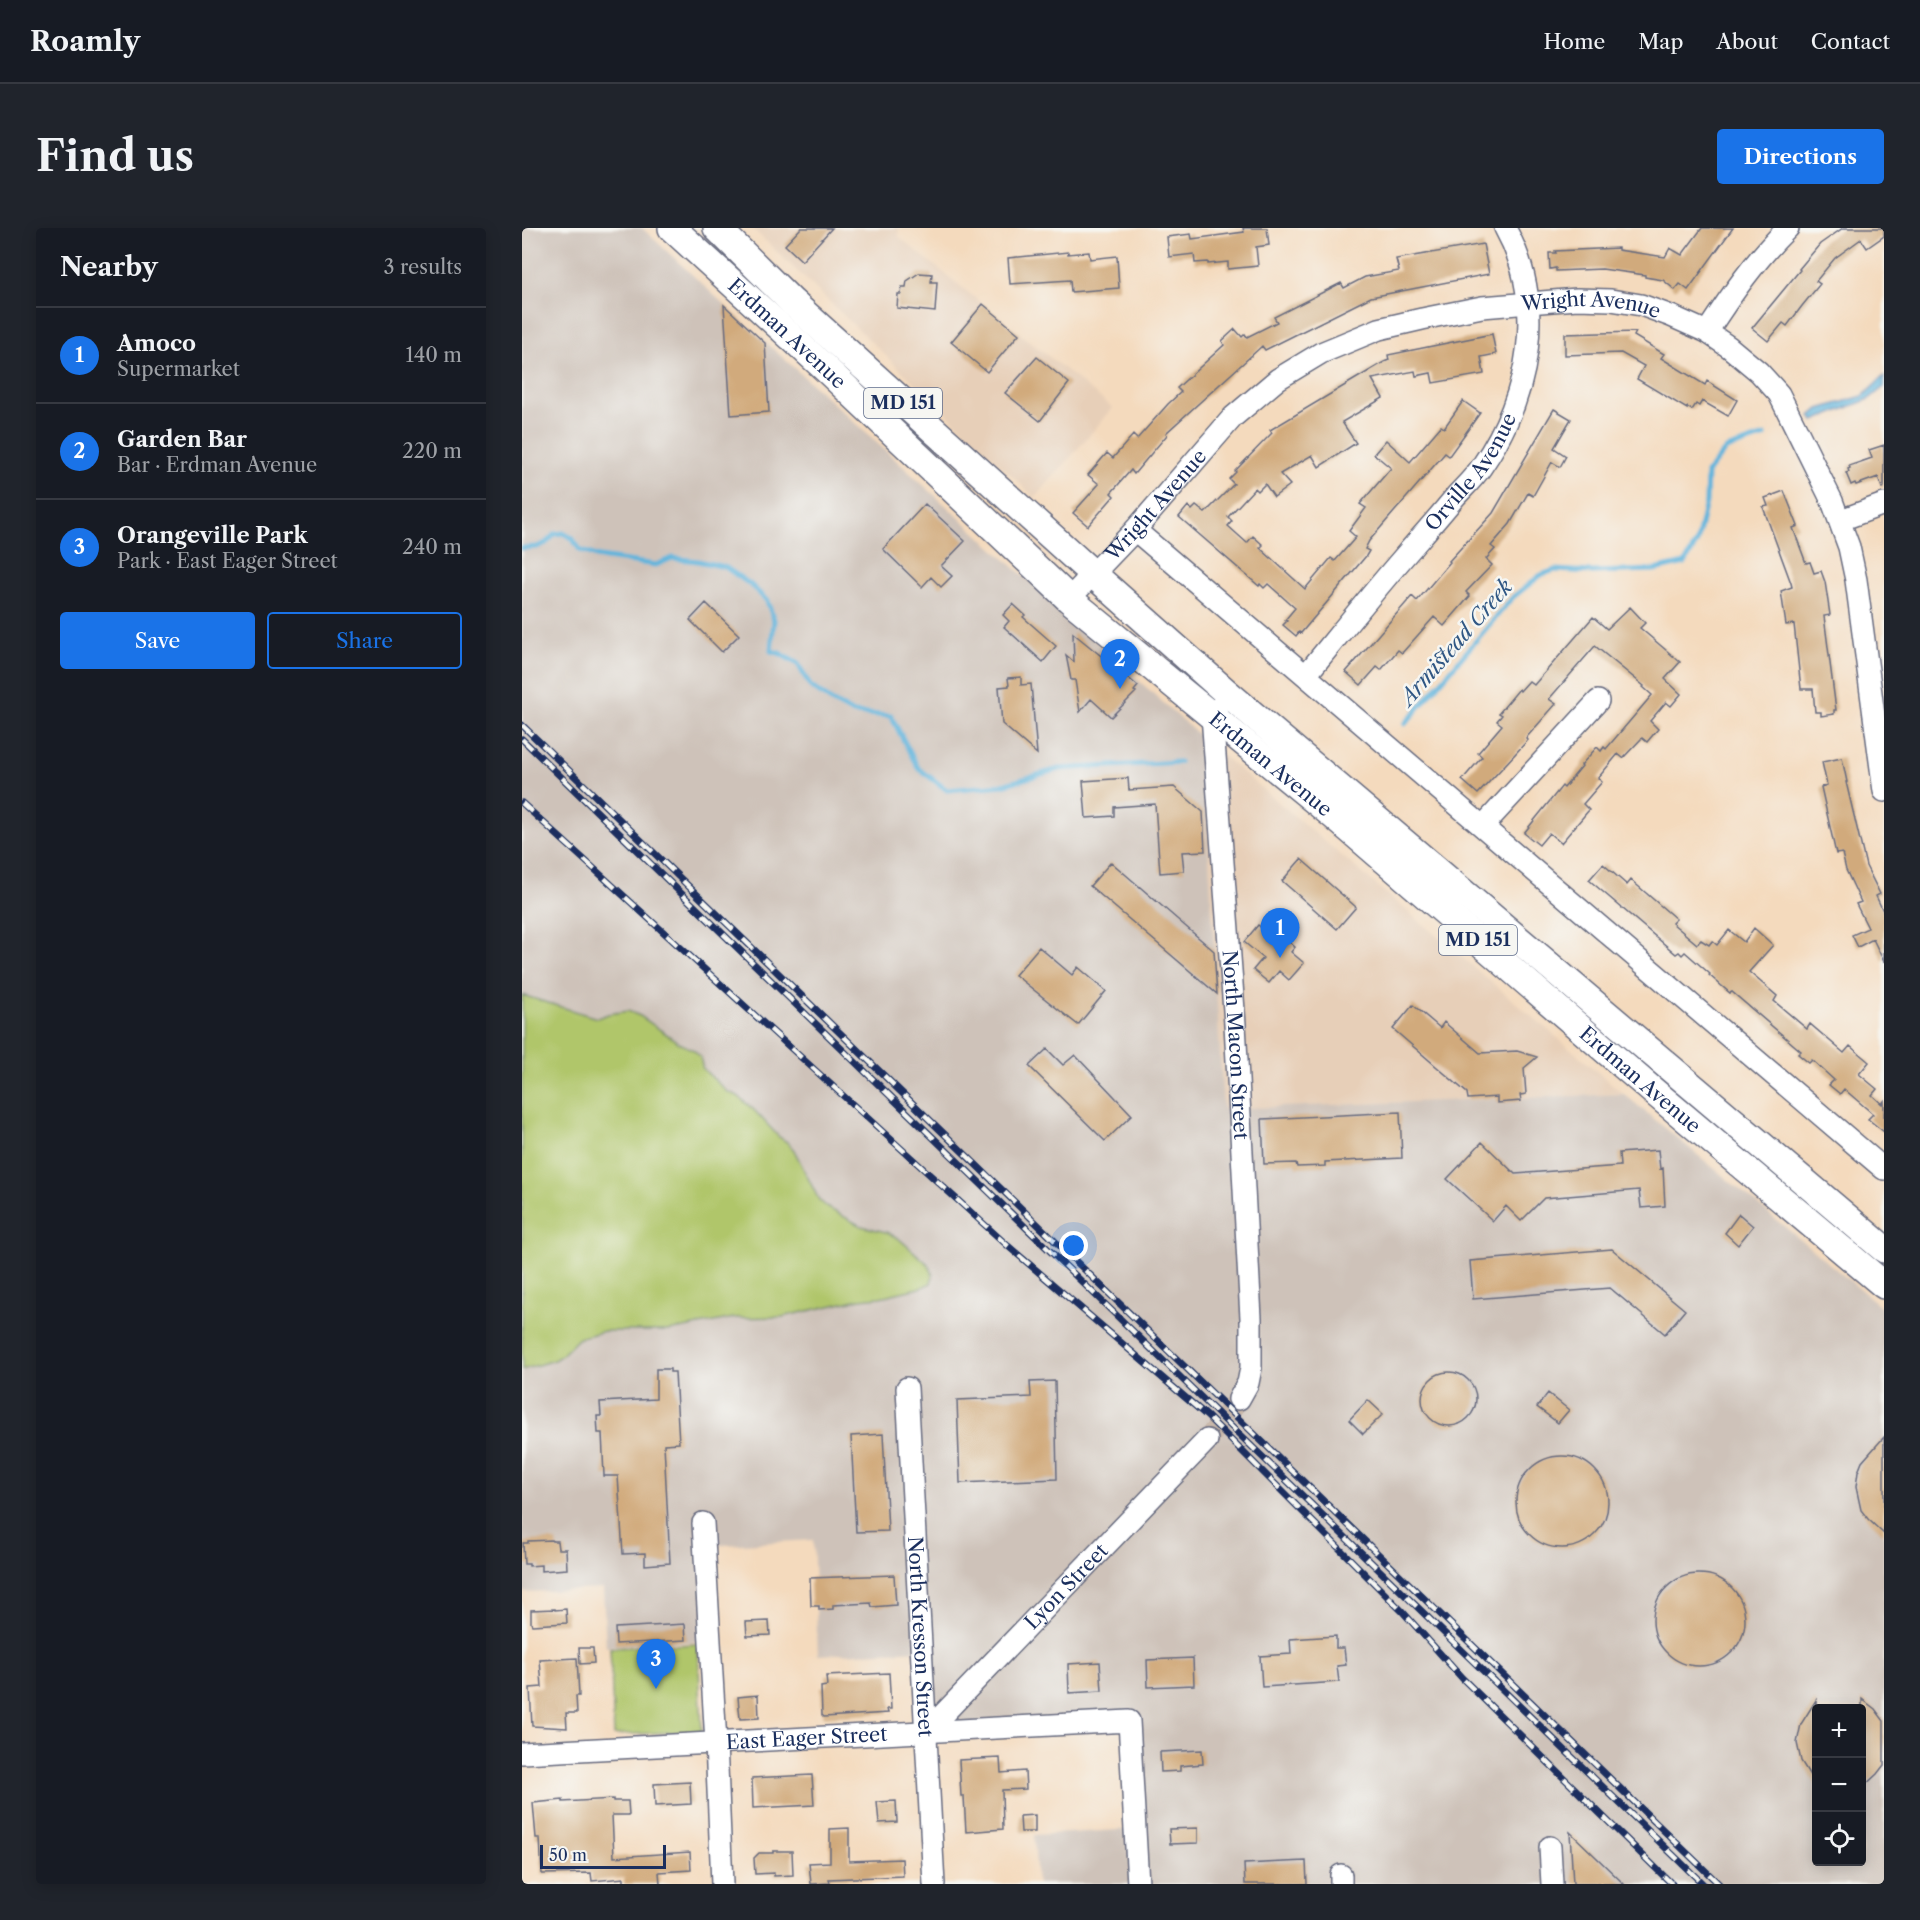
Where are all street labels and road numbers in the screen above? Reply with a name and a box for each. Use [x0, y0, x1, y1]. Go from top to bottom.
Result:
street label: Erdman Avenue [723, 273, 851, 394]
street label: Wright Avenue [1519, 287, 1664, 323]
road number: MD 151 [864, 388, 942, 418]
street label: Orville Avenue [1420, 409, 1521, 536]
street label: Wright Avenue [1099, 444, 1211, 566]
street label: Erdman Avenue [1204, 707, 1337, 821]
road number: MD 151 [1439, 925, 1517, 955]
street label: North Macon Street [1218, 949, 1253, 1140]
street label: Erdman Avenue [1575, 1021, 1706, 1138]
street label: North Kresson Street [903, 1536, 938, 1738]
street label: Lyon Street [1019, 1539, 1113, 1634]
street label: East Eager Street [725, 1722, 888, 1754]

